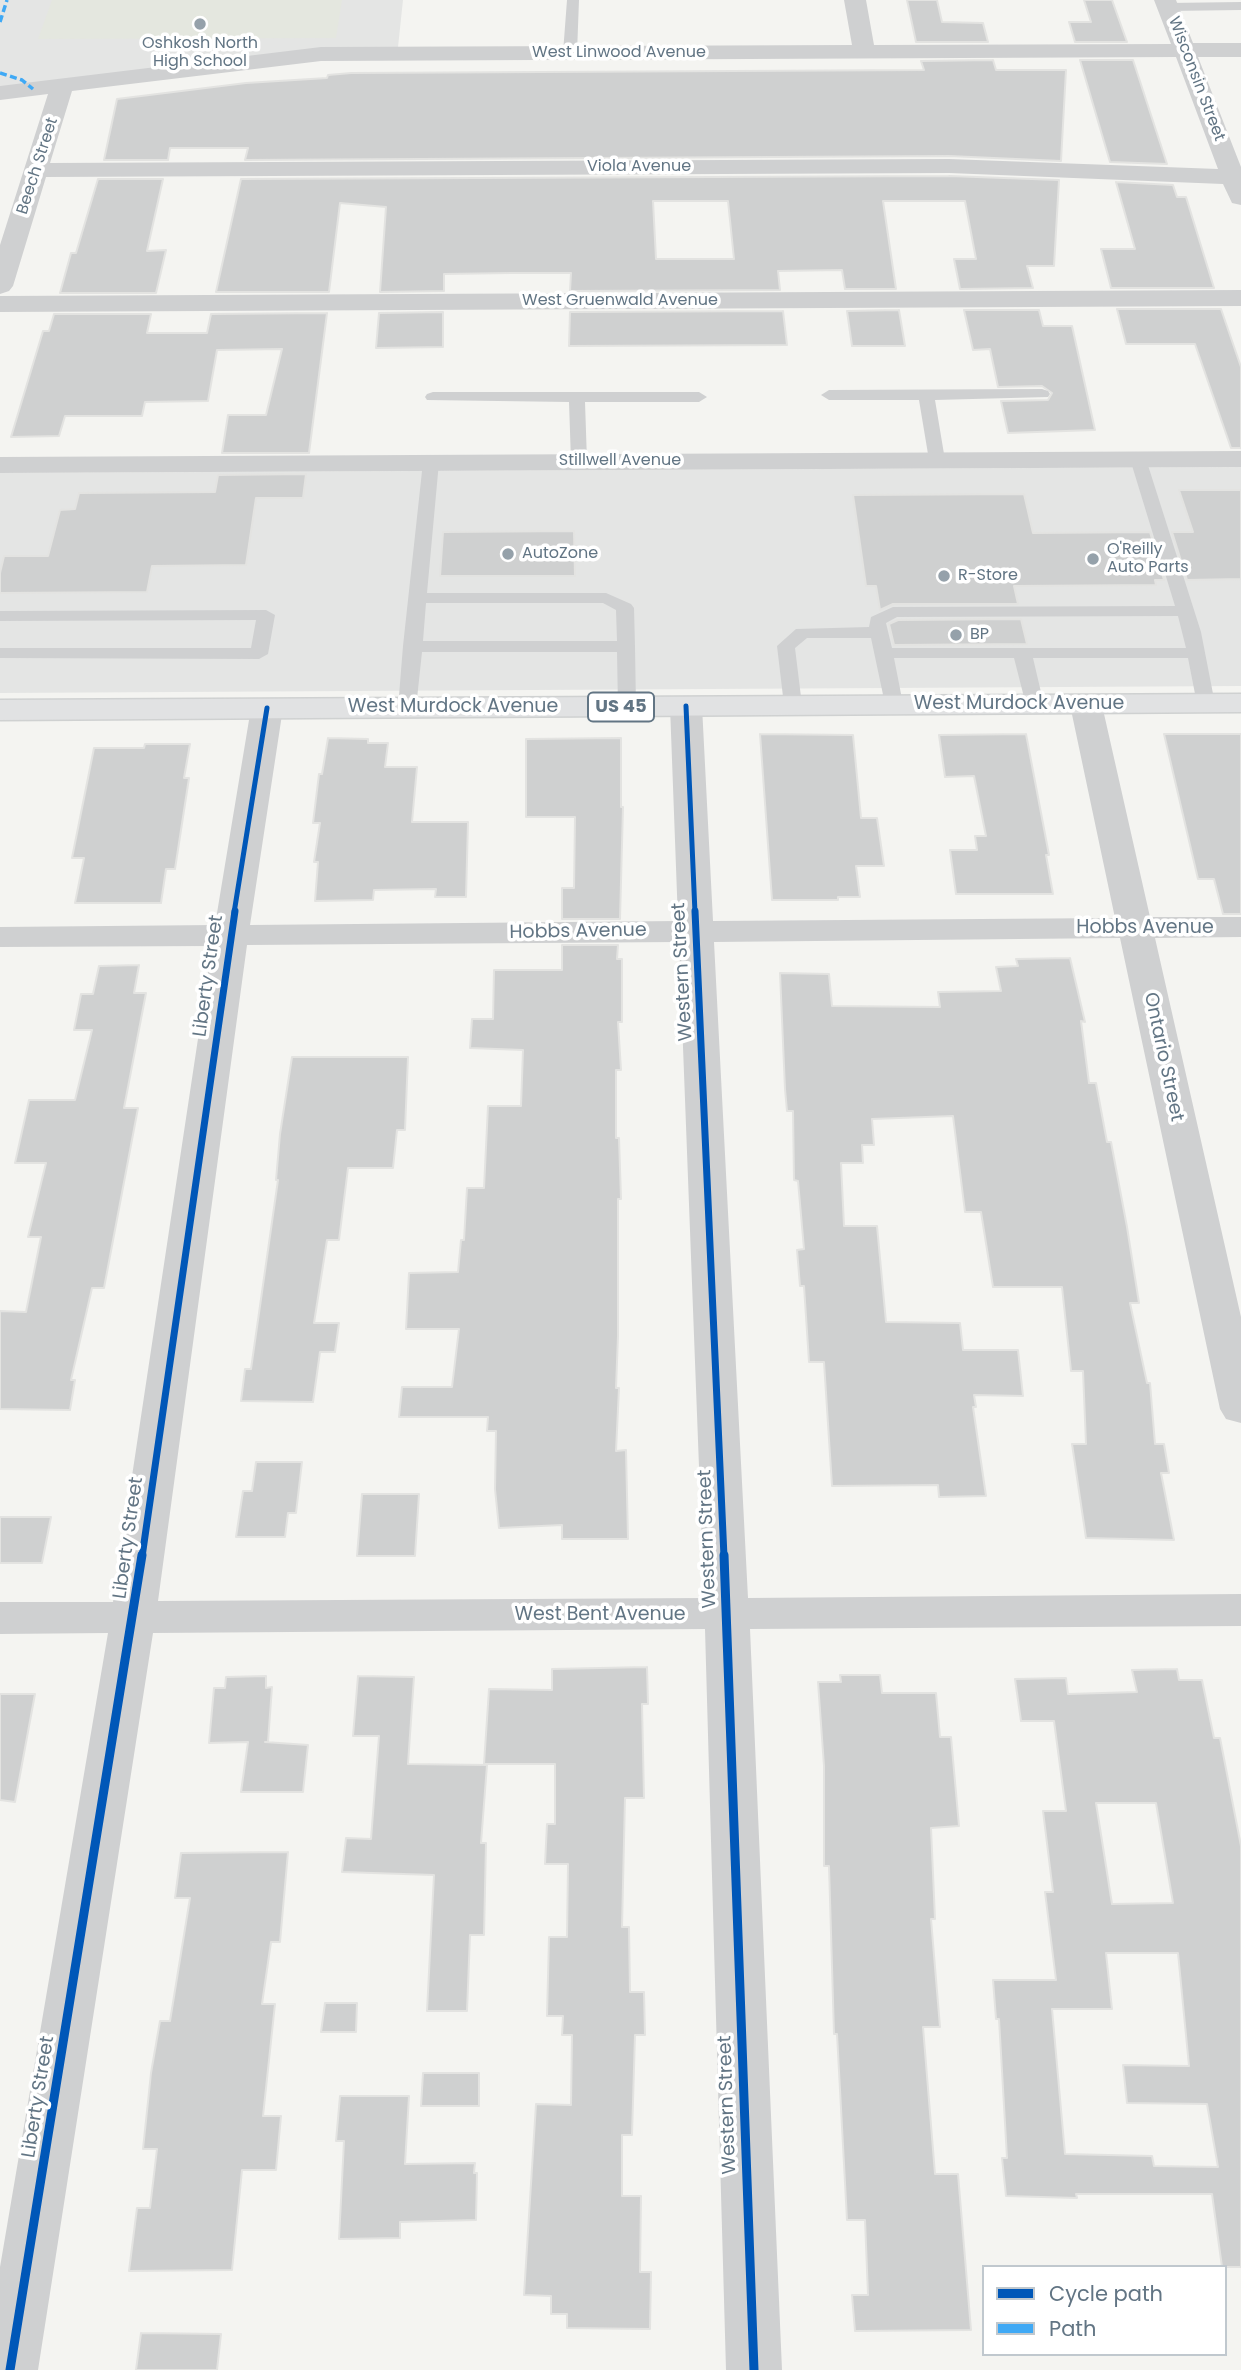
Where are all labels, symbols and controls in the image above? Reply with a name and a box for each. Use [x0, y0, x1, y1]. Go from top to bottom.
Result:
street label: Wisconsin Street [1163, 14, 1229, 144]
marker: Oshkosh North High School [192, 16, 208, 32]
place label: Oshkosh North High School [142, 34, 258, 72]
street label: West Linwood Avenue [532, 43, 706, 63]
street label: Beech Street [13, 115, 63, 217]
street label: Viola Avenue [587, 157, 691, 177]
street label: West Gruenwald Avenue [522, 291, 718, 311]
street label: Stillwell Avenue [559, 451, 681, 471]
place label: O'Reilly Auto Parts [1107, 540, 1189, 578]
place label: AutoZone [522, 544, 598, 564]
marker: AutoZone [500, 546, 516, 562]
marker: O'Reilly Auto Parts [1085, 551, 1101, 567]
place label: R-Store [958, 566, 1018, 586]
marker: R-Store [936, 568, 952, 584]
place label: BP [970, 625, 989, 645]
marker: BP [948, 627, 964, 643]
road number: US 45 [588, 692, 654, 722]
street label: West Murdock Avenue [914, 693, 1124, 715]
street label: West Murdock Avenue [348, 696, 558, 718]
street label: Western Street [668, 902, 698, 1042]
street label: Liberty Street [189, 914, 229, 1038]
street label: Hobbs Avenue [1076, 917, 1214, 939]
street label: Hobbs Avenue [509, 919, 647, 945]
street label: Ontario Street [1138, 990, 1188, 1124]
street label: Western Street [694, 1469, 722, 1609]
street label: Liberty Street [109, 1476, 149, 1600]
street label: West Bent Avenue [514, 1604, 686, 1626]
street label: Liberty Street [18, 2035, 60, 2159]
street label: Western Street [714, 2035, 742, 2175]
legend [982, 2265, 1227, 2356]
text: Cycle path [1049, 2279, 1163, 2308]
text: Path [1049, 2314, 1096, 2343]

